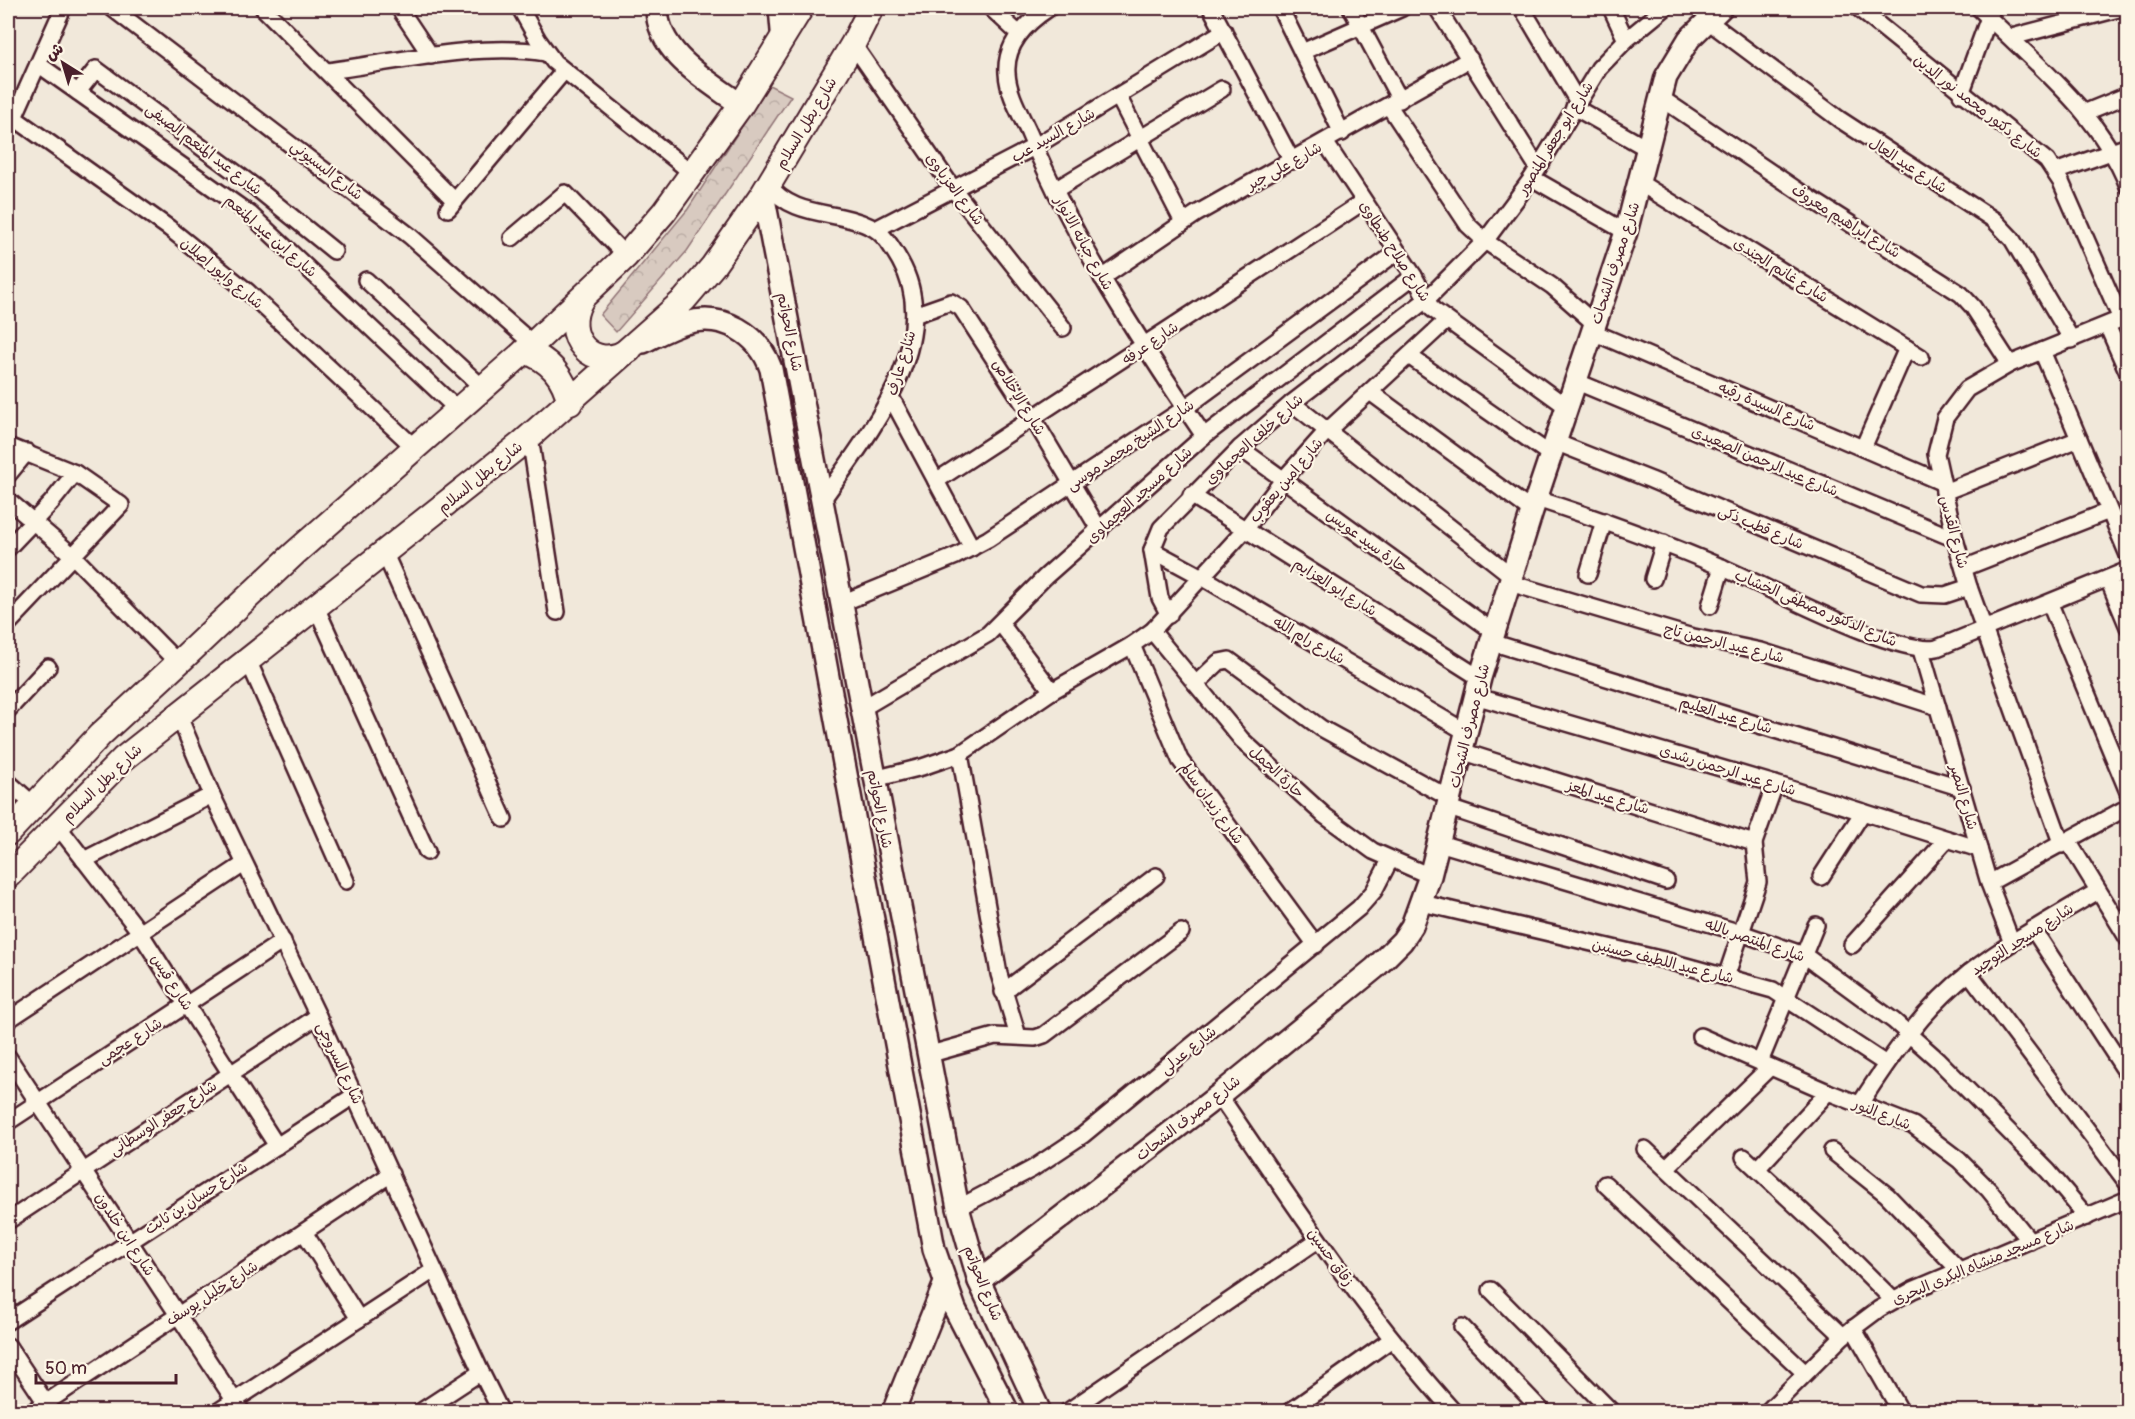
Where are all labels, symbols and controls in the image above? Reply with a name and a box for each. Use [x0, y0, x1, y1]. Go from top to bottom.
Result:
north arrow [33, 33, 93, 93]
text: ش [42, 39, 68, 65]
street label: شارع دكتور محمد نور الدين [1910, 50, 2046, 163]
street label: شارع بطل السلام [771, 74, 842, 173]
street label: شارع ابو جعفر المنصور [1513, 78, 1598, 199]
street label: شارع عبد المنعم الصيفى [141, 99, 266, 201]
street label: شارع السيد عب [1008, 104, 1099, 167]
street label: شارع عبد العال [1865, 133, 1950, 198]
street label: شارع البسيوني [285, 136, 367, 207]
street label: شارع على جبر [1241, 138, 1325, 196]
street label: شارع العزباوى [921, 149, 988, 229]
street label: شارع ابراهيم معروف [1787, 180, 1904, 264]
street label: شارع ابن عبد المنعم [219, 191, 321, 283]
street label: شارع جبانه الانوار [1049, 192, 1117, 293]
street label: شارع صلاح طنطاوى [1355, 197, 1434, 305]
street label: شارع مصرف الشحات [1587, 200, 1644, 327]
street label: شارع وابور اصلان [177, 233, 267, 313]
street label: شارع غانم الجندى [1729, 234, 1832, 309]
street label: شارع الحواتم [771, 291, 806, 373]
street label: شارع عرفه [1118, 318, 1182, 369]
street label: شارع عارف [883, 328, 920, 398]
street label: شارع الإخلاص [988, 356, 1049, 439]
street label: شارع السيدة رقيه [1716, 378, 1818, 435]
street label: شارع خلف العجماوى [1201, 390, 1308, 489]
street label: شارع الشيخ محمد موسى [1063, 396, 1198, 495]
street label: شارع عبد الرحمن الصعيدى [1689, 422, 1841, 501]
street label: شارع امين يعقوب [1245, 434, 1327, 527]
street label: شارع بطل السلام [434, 437, 527, 518]
street label: شارع مسجد العجماوى [1082, 443, 1196, 548]
street label: شارع القدس [1935, 494, 1972, 571]
street label: شارع قطب ذكى [1715, 501, 1806, 554]
street label: حارة سيد عويس [1322, 506, 1411, 577]
street label: شارع ابو العزايم [1288, 554, 1380, 622]
street label: شارع الدكتور مصطفى الخشاب [1732, 566, 1900, 651]
street label: شارع رام الله [1269, 612, 1348, 669]
street label: شارع عبد الرحمن تاج [1662, 619, 1786, 668]
street label: شارع مصرف الشحات [1445, 662, 1494, 790]
street label: شارع عبد العليم [1677, 692, 1774, 740]
street label: شارع بطل السلام [58, 740, 147, 827]
street label: شارع عبد الرحمن رشدى [1657, 741, 1798, 800]
street label: حارة الجمل [1245, 742, 1308, 803]
street label: شارع زيدان سالم [1175, 759, 1248, 849]
street label: شارع النصر [1945, 760, 1982, 832]
street label: شارع الحواتم [861, 768, 896, 850]
street label: شارع عبد المعز [1562, 775, 1651, 819]
street label: شارع مسجد التوحيد [1967, 899, 2077, 980]
street label: شارع المنتصر بالله [1702, 914, 1807, 966]
street label: شارع عبد اللطيف حسنين [1590, 935, 1736, 988]
street label: شارع قيس [146, 950, 197, 1014]
street label: شارع عجمى [94, 1014, 166, 1069]
street label: شارع السروجى [312, 1019, 367, 1107]
street label: شارع عدلى [1156, 1022, 1220, 1079]
street label: شارع مصرف الشحات [1132, 1072, 1244, 1165]
street label: شارع جعفر الوسطانى [106, 1077, 221, 1160]
street label: شارع النور [1849, 1094, 1913, 1135]
street label: شارع حسان بن ثابت [141, 1158, 252, 1239]
street label: شارع ابن خلدون [90, 1189, 159, 1280]
street label: شارع مسجد منشاه البكرى البحرى [1889, 1215, 2077, 1309]
street label: زقاق حسين [1303, 1225, 1358, 1290]
street label: شارع الحواتم [957, 1243, 1006, 1324]
street label: شارع خليل يوسف [163, 1257, 262, 1330]
scale bar [36, 1347, 176, 1385]
text: 50 m [45, 1357, 87, 1380]

